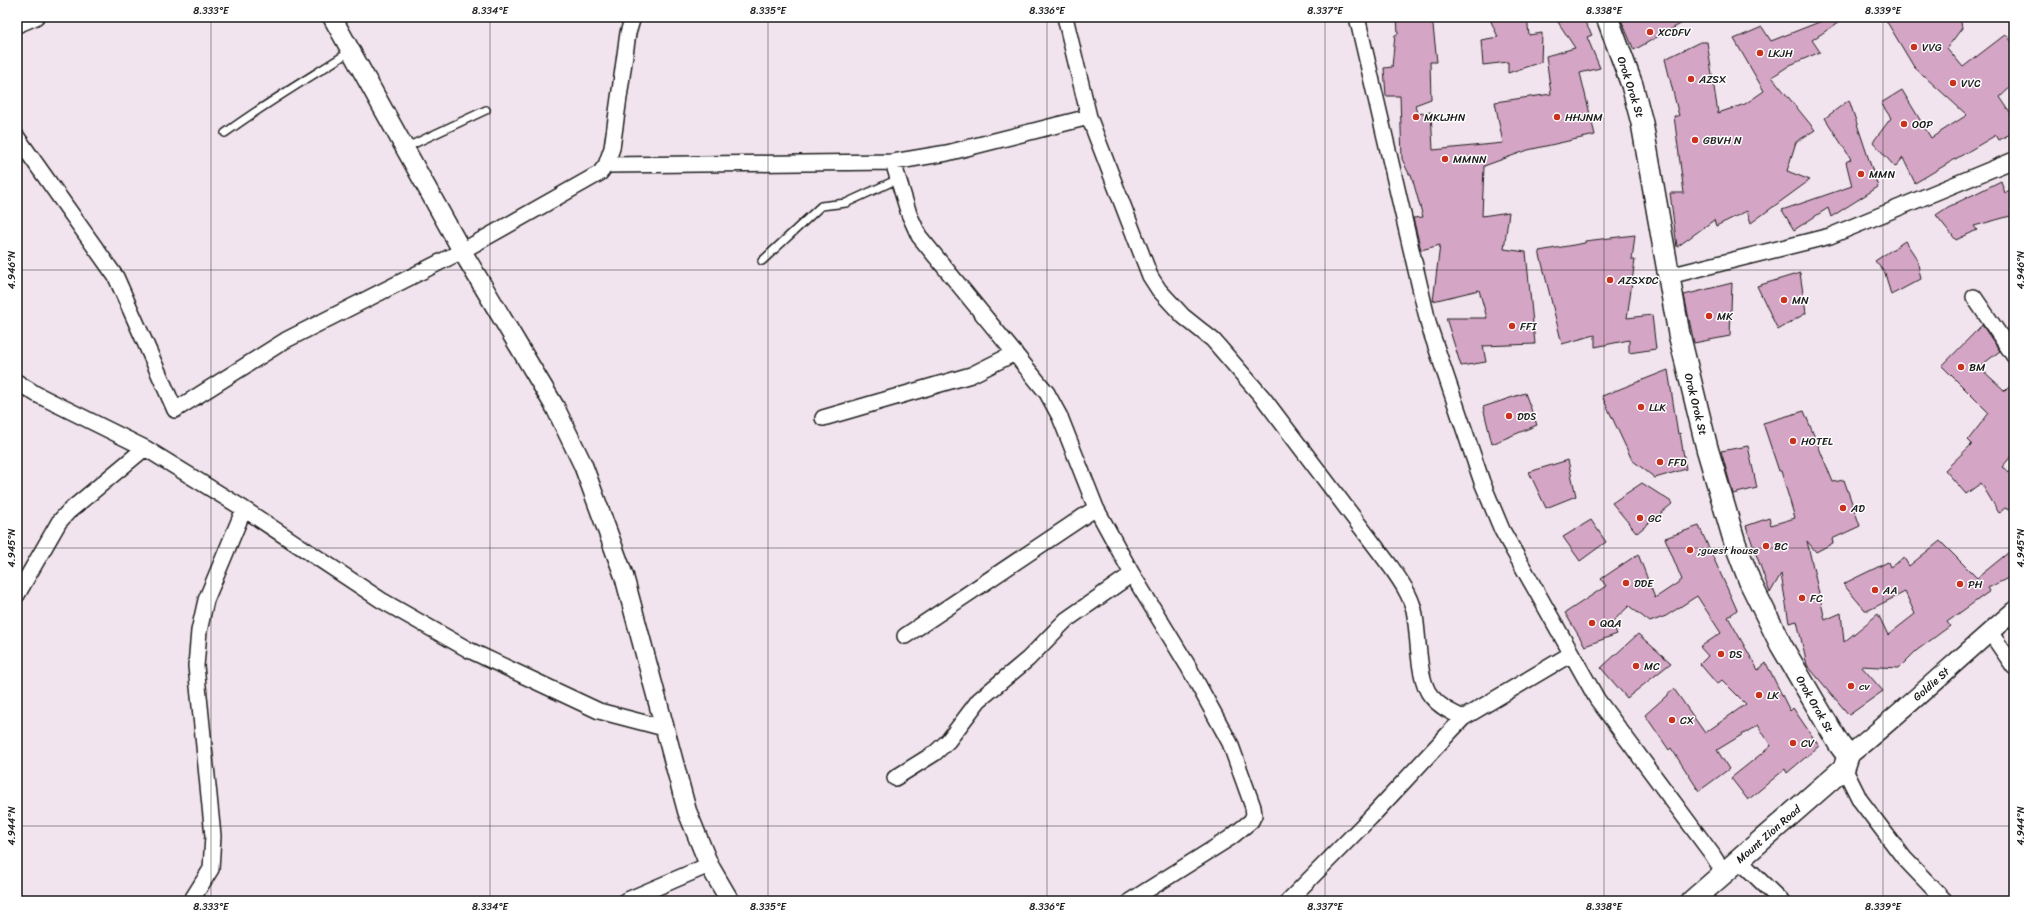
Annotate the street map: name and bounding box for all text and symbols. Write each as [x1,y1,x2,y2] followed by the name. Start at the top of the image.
[193,2,230,20] text: 8.333°E
[472,2,509,20] text: 8.334°E
[750,2,787,20] text: 8.335°E
[1029,2,1066,20] text: 8.336°E
[1307,2,1344,20] text: 8.337°E
[1586,2,1623,20] text: 8.338°E
[1865,2,1902,20] text: 8.339°E
[1657,23,1691,42] place label: XCDFV
[1645,27,1655,37] marker: XCDFV
[1922,38,1942,57] place label: VVG
[1909,42,1919,52] marker: VVG
[1768,44,1793,63] place label: LKJH
[1755,48,1765,58] marker: LKJH
[1612,54,1649,120] street label: Orok Orok St
[1698,70,1726,89] place label: AZSX
[1686,74,1696,84] marker: AZSX
[1961,74,1981,93] place label: VVC
[1948,78,1958,88] marker: VVC
[1424,108,1466,127] place label: MKLJHN
[1565,108,1603,127] place label: HHJNM
[1411,112,1421,122] marker: MKLJHN
[1552,112,1562,122] marker: HHJNM
[1912,115,1933,134] place label: OOP
[1899,119,1909,129] marker: OOP
[1703,131,1742,150] place label: GBVH N
[1690,135,1700,145] marker: GBVH N
[1453,150,1487,169] place label: MMNN
[1440,154,1450,164] marker: MMNN
[1869,165,1895,184] place label: MMN
[1856,169,1866,179] marker: MMN
[3,251,21,289] text: 4.946°N
[2012,251,2030,289] text: 4.946°N
[1617,271,1659,290] place label: AZSXDC
[1605,275,1615,285] marker: AZSXDC
[1792,291,1809,310] place label: MN
[1779,295,1789,305] marker: MN
[1717,307,1733,326] place label: MK
[1704,311,1714,321] marker: MK
[1520,317,1537,336] place label: FFI
[1507,321,1517,331] marker: FFI
[1969,358,1986,377] place label: BM
[1956,362,1966,372] marker: BM
[1679,371,1712,437] street label: Orok Orok St
[1649,398,1666,417] place label: LLK
[1636,402,1646,412] marker: LLK
[1517,407,1536,426] place label: DDS
[1504,411,1514,421] marker: DDS
[1801,432,1834,451] place label: HOTEL
[1788,436,1798,446] marker: HOTEL
[1668,453,1687,472] place label: FFD
[1655,457,1665,467] marker: FFD
[1850,499,1865,518] place label: AD
[1838,503,1848,513] marker: AD
[1648,509,1662,528] place label: GC
[1635,513,1645,523] marker: GC
[3,528,21,567] text: 4.945°N
[2012,528,2030,567] text: 4.945°N
[1774,537,1788,556] place label: BC
[1697,541,1759,560] place label: ;guest house
[1761,541,1771,551] marker: BC
[1685,545,1695,555] marker: ;guest house
[1634,574,1654,593] place label: DDE
[1968,575,1983,594] place label: PH
[1621,578,1631,588] marker: DDE
[1955,579,1965,589] marker: PH
[1882,581,1897,600] place label: AA
[1870,585,1880,595] marker: AA
[1810,589,1823,608] place label: FC
[1797,593,1807,603] marker: FC
[1600,614,1621,633] place label: QQA
[1587,618,1597,628] marker: QQA
[1729,645,1743,664] place label: DS
[1716,649,1726,659] marker: DS
[1644,657,1660,676] place label: MC
[1631,661,1641,671] marker: MC
[1909,662,1955,706] street label: Goldie St
[1790,672,1839,737] street label: Orok Orok St
[1859,677,1870,696] place label: cv
[1846,681,1856,691] marker: cv
[1767,686,1779,705] place label: LK
[1754,690,1764,700] marker: LK
[1680,711,1694,730] place label: CX
[1667,715,1677,725] marker: CX
[1801,734,1815,753] place label: CV
[1788,738,1798,748] marker: CV
[1731,800,1806,868] street label: Mount Zion Road
[3,806,21,846] text: 4.944°N
[2012,806,2030,846] text: 4.944°N
[193,898,230,916] text: 8.333°E
[472,898,509,916] text: 8.334°E
[750,898,787,916] text: 8.335°E
[1029,898,1066,916] text: 8.336°E
[1307,898,1344,916] text: 8.337°E
[1586,898,1623,916] text: 8.338°E
[1865,898,1902,916] text: 8.339°E

